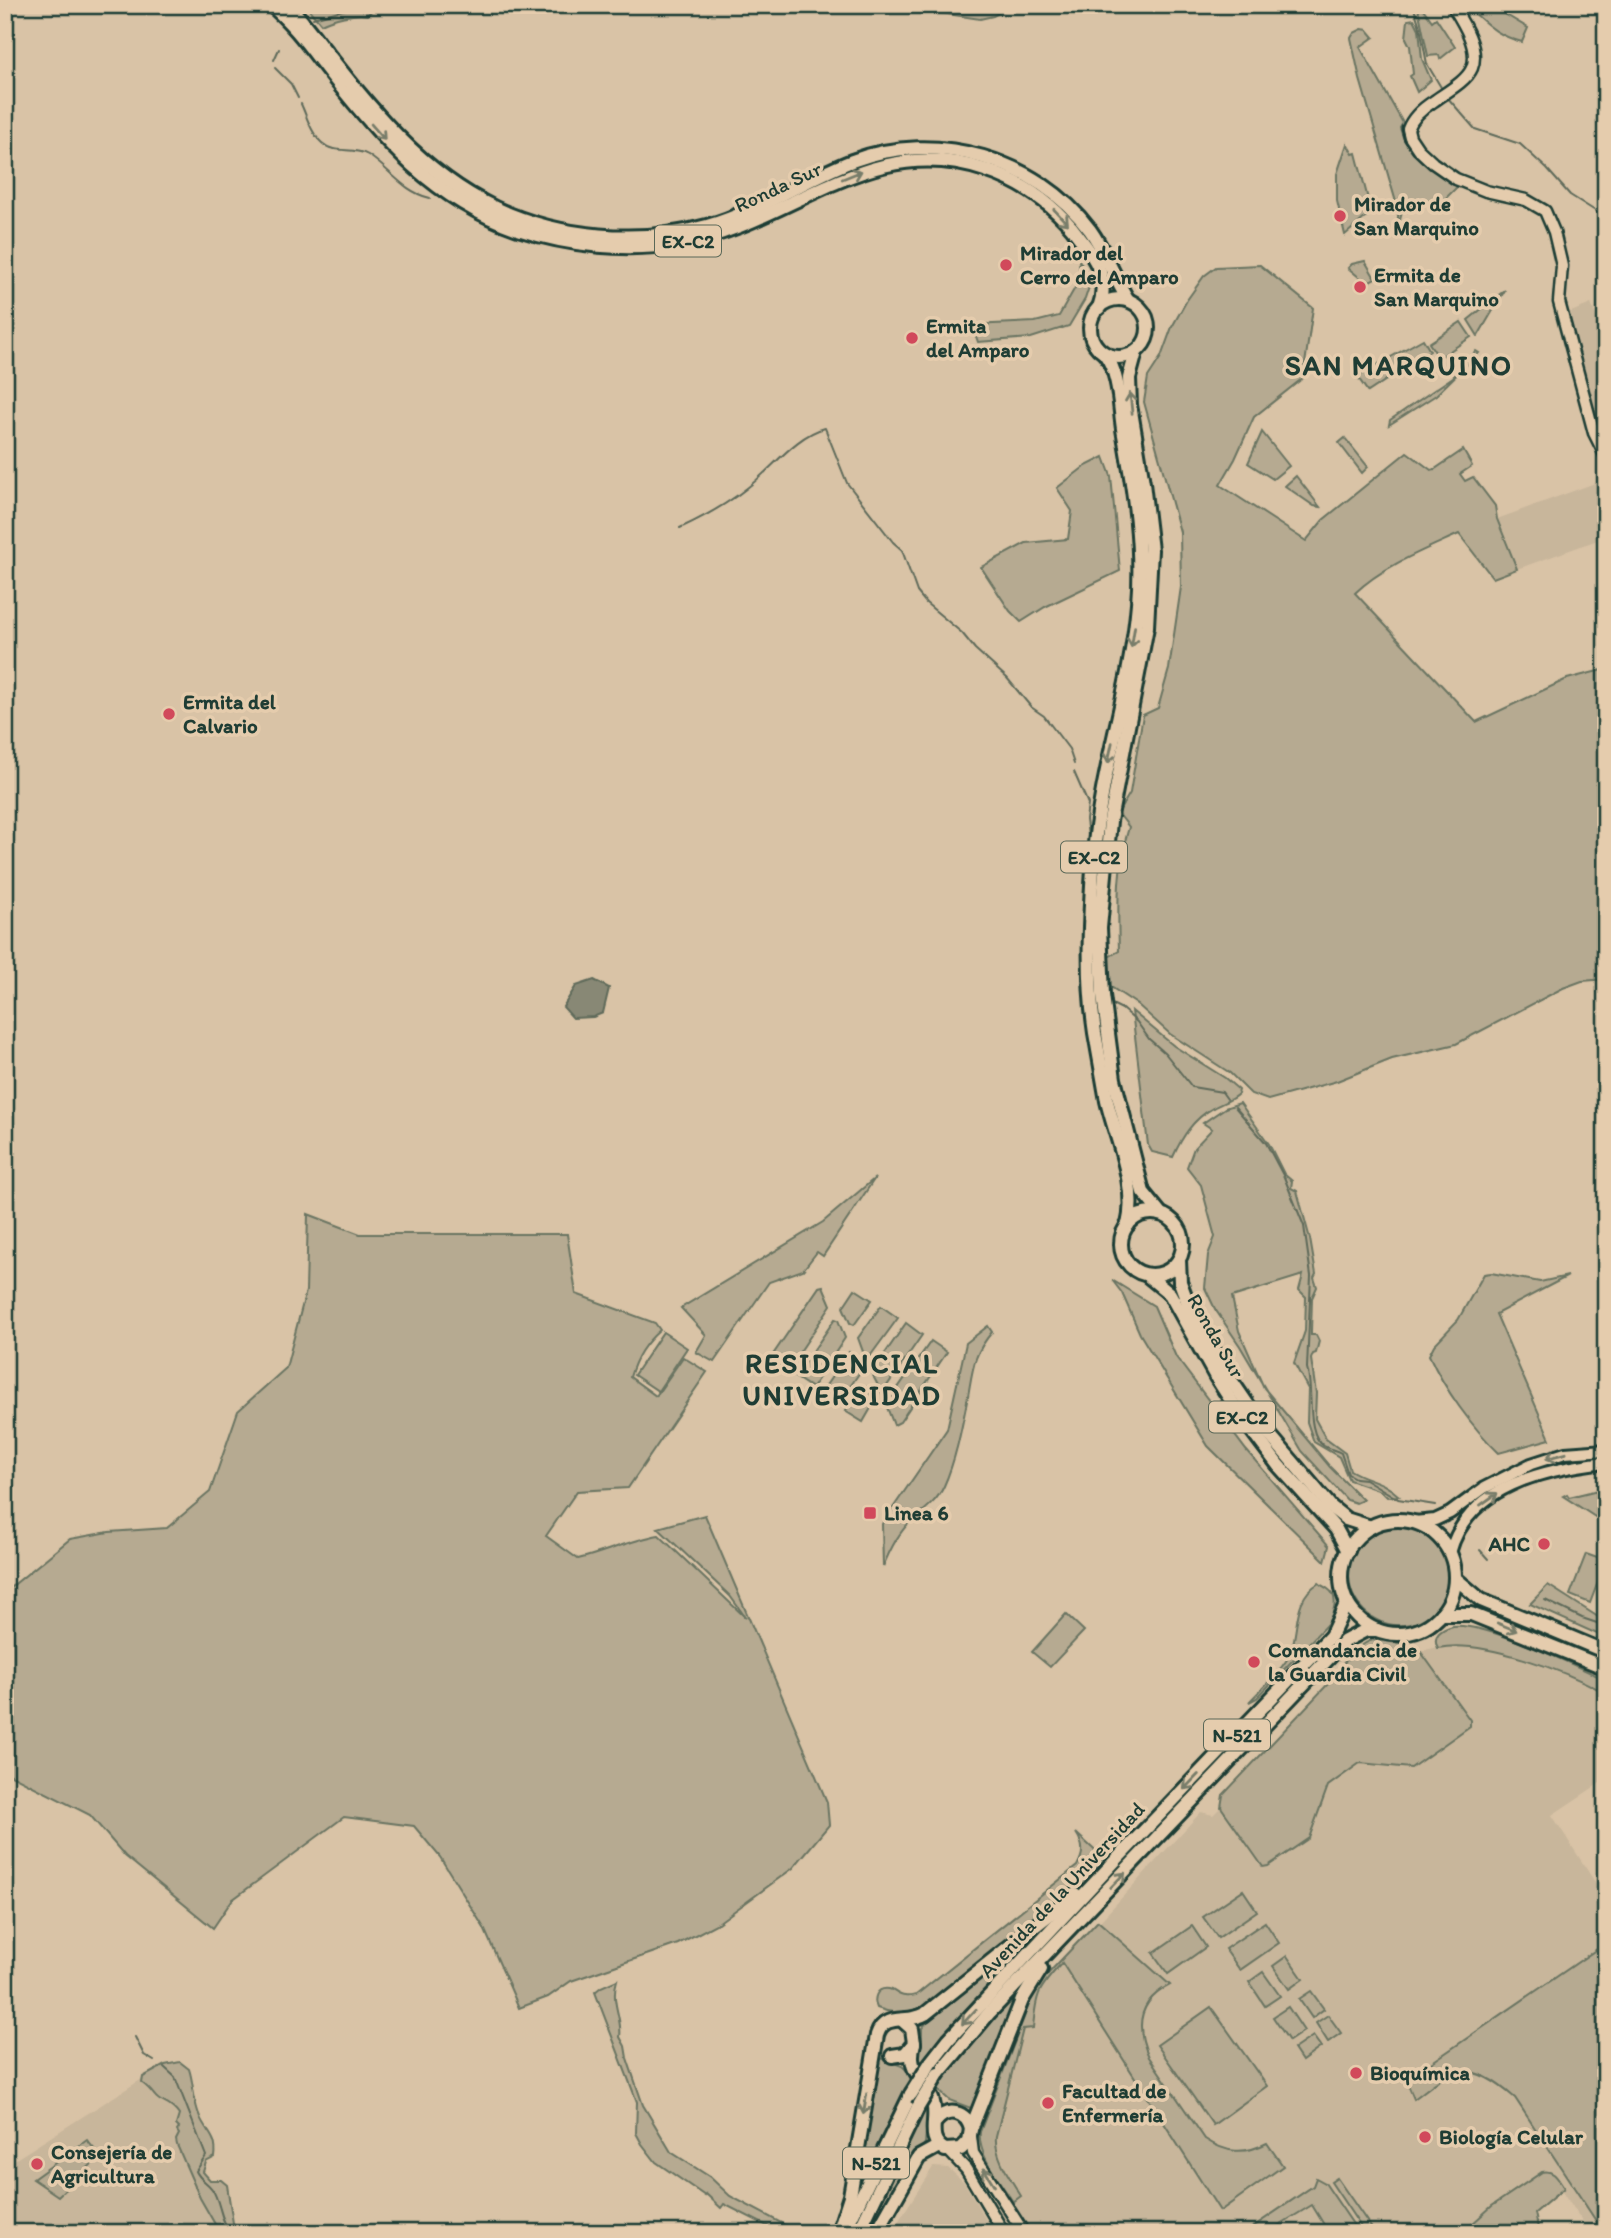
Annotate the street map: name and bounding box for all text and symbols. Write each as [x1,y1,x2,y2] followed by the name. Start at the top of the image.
[370,123,386,141] one-way arrow
[730,155,826,218] street label: Ronda Sur
[840,167,862,180] one-way arrow
[1354,191,1479,241] place label: Mirador de San Marquino
[1053,208,1070,225] one-way arrow
[1332,208,1348,224] marker: Mirador de San Marquino
[655,226,721,256] road number: EX-C2
[1020,240,1179,290] place label: Mirador del Cerro del Amparo
[998,257,1014,273] marker: Mirador del Cerro del Amparo
[1374,262,1499,312] place label: Ermita de San Marquino
[1352,279,1368,295] marker: Ermita de San Marquino
[926,313,1030,363] place label: Ermita del Amparo
[904,330,920,346] marker: Ermita del Amparo
[1285,348,1513,382] district label: SAN MARQUINO
[1124,392,1137,415] one-way arrow
[1126,626,1139,648] one-way arrow
[183,689,277,738] place label: Ermita del Calvario
[161,706,177,722] marker: Ermita del Calvario
[1103,741,1117,764] one-way arrow
[1061,842,1127,872] road number: EX-C2
[1182,1289,1251,1383] street label: Ronda Sur
[742,1346,942,1412] district label: RESIDENCIAL UNIVERSIDAD
[1209,1401,1275,1432] road number: EX-C2
[1546,1450,1568,1463] one-way arrow
[1479,1492,1498,1506] one-way arrow
[884,1500,949,1525] place label: Linea 6
[862,1505,878,1521] marker: Linea 6
[1488,1531,1530,1556] place label: AHC
[1536,1536,1552,1552] marker: AHC
[1496,1622,1517,1635] one-way arrow
[1268,1637,1417,1686] place label: Comandancia de la Guardia Civil
[1246,1654,1262,1670] marker: Comandancia de la Guardia Civil
[1204,1720,1270,1750] road number: N-521
[1183,1773,1200,1790] one-way arrow
[974,1797,1150,1983] street label: Avenida de la Universidad
[1109,1872,1126,1889] one-way arrow
[961,2008,977,2026] one-way arrow
[1370,2060,1471,2086] place label: Bioquímica
[1348,2065,1364,2081] marker: Bioquímica
[1062,2078,1167,2127] place label: Facultad de Enfermería
[858,2092,871,2115] one-way arrow
[1040,2095,1056,2111] marker: Facultad de Enfermería
[1439,2124,1584,2150] place label: Biología Celular
[1417,2129,1433,2145] marker: Biología Celular
[50,2139,172,2189] place label: Consejería de Agricultura
[843,2148,909,2178] road number: N-521
[29,2156,45,2172] marker: Consejería de Agricultura
[981,2168,995,2188] one-way arrow

